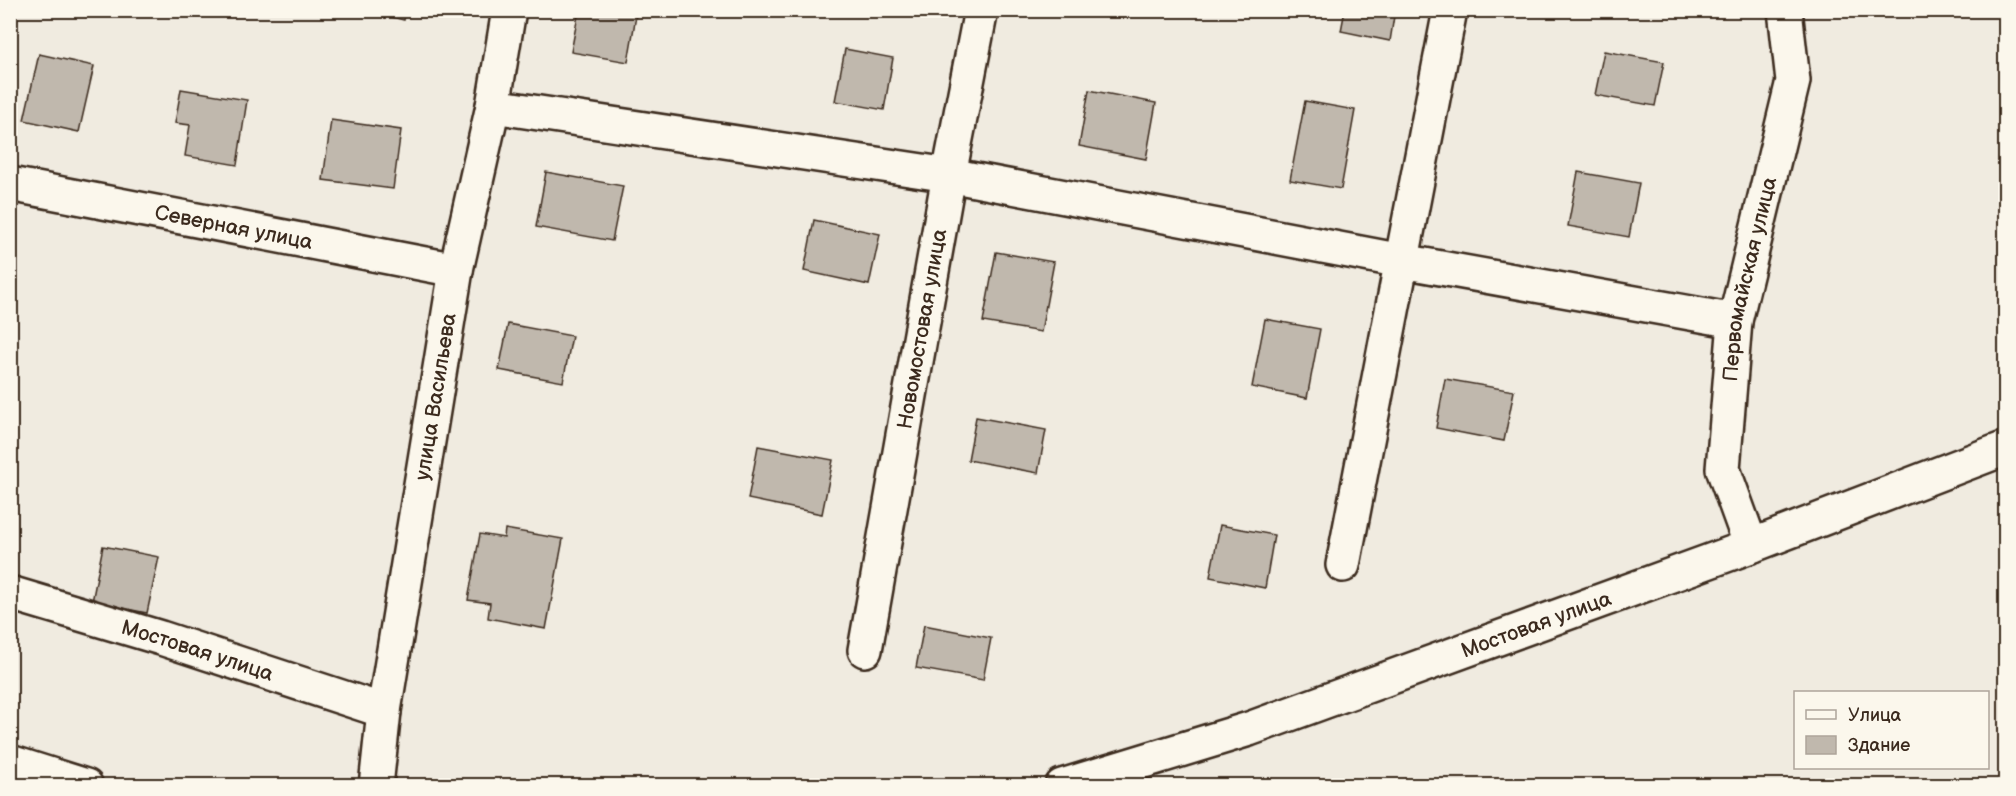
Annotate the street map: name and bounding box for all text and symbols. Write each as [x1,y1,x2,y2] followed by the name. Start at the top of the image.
[1718,174,1783,383] street label: Первомайская улица
[153,200,315,255] street label: Северная улица
[892,226,952,431] street label: Новомостовая улица
[410,311,462,482] street label: улица Васильева
[1458,586,1615,664] street label: Мостовая улица
[118,615,277,687] street label: Мостовая улица
[1794,691,1989,769] legend
[1848,705,1902,726] text: Улица
[1848,735,1910,756] text: Здание

